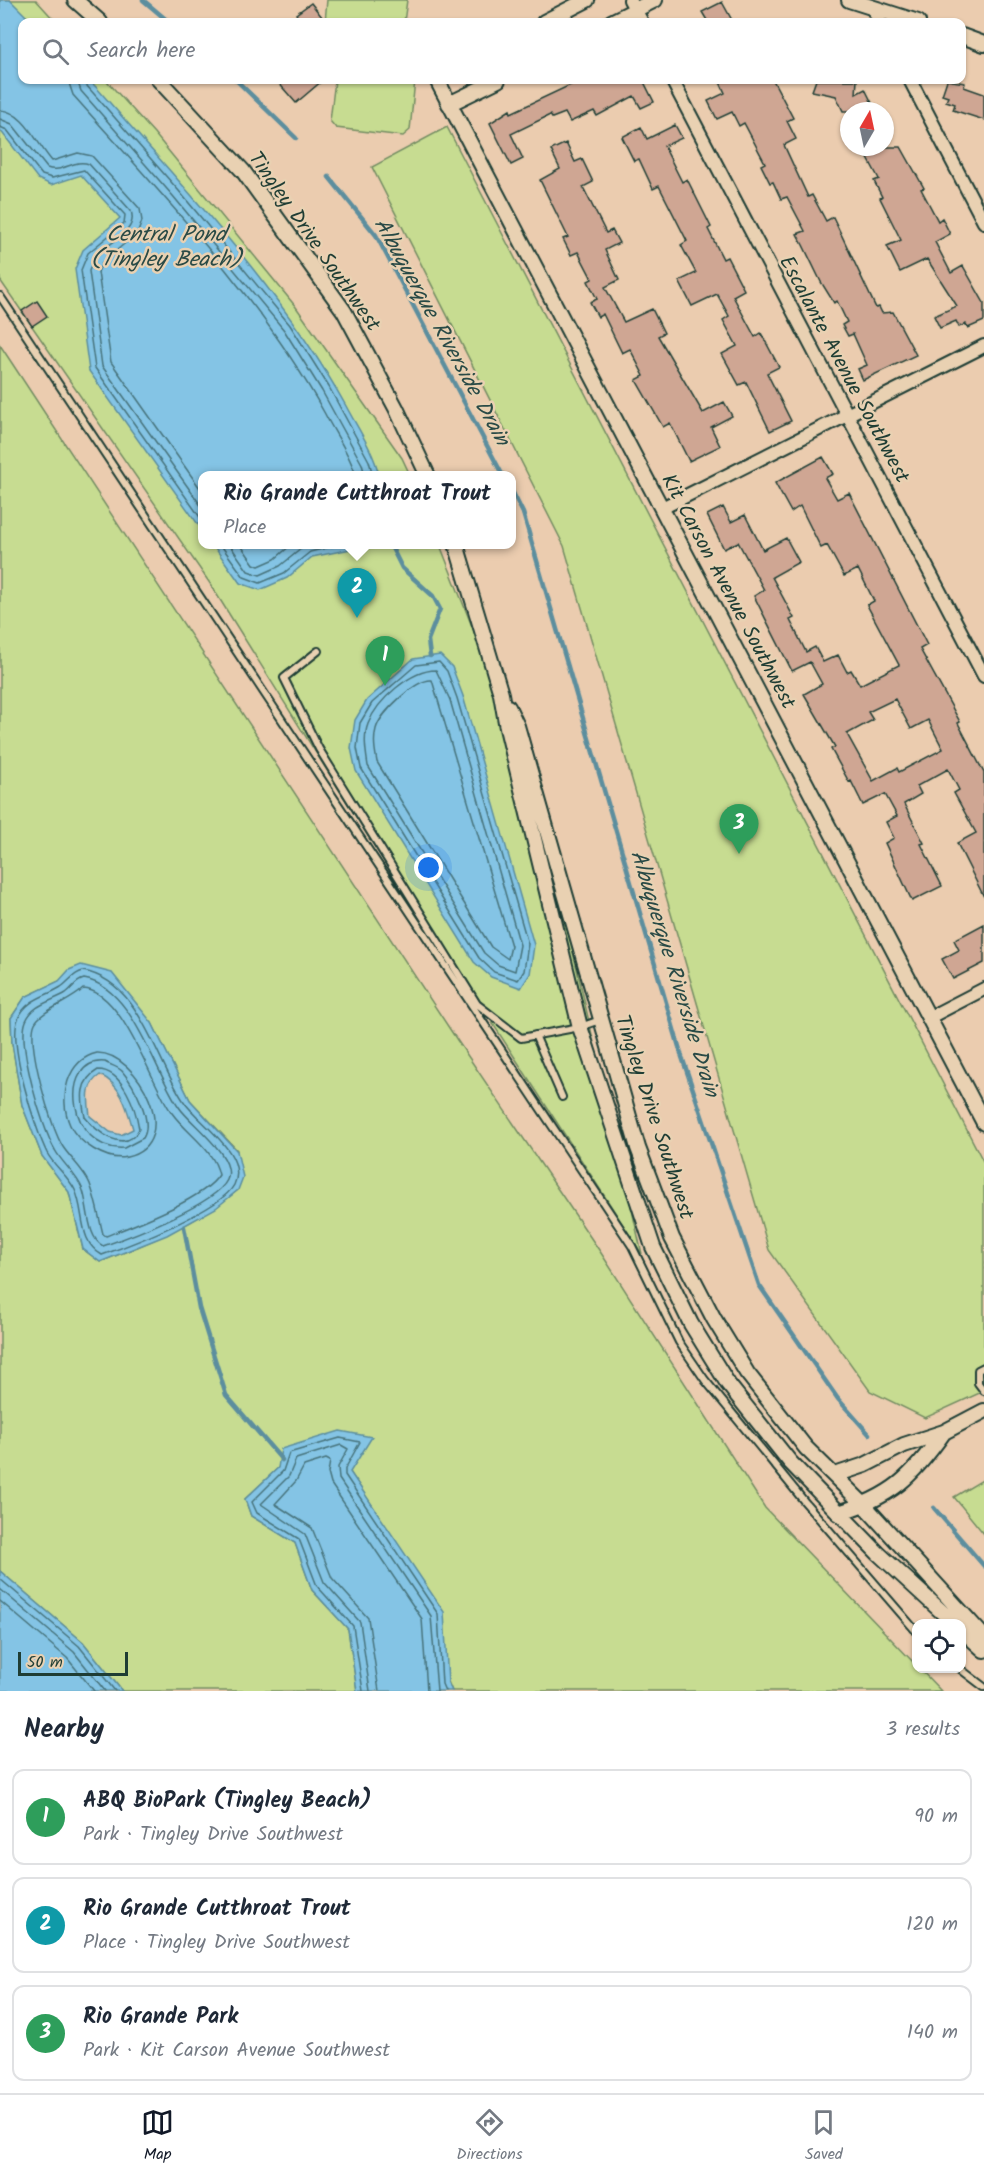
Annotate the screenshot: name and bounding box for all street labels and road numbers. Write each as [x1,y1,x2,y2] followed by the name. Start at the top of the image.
[239,145,389,339] street label: Tingley Drive Southwest
[770,250,918,490] street label: Escalante Avenue Southwest
[651,468,804,716] street label: Kit Carson Avenue Southwest
[605,1011,702,1225] street label: Tingley Drive Southwest

